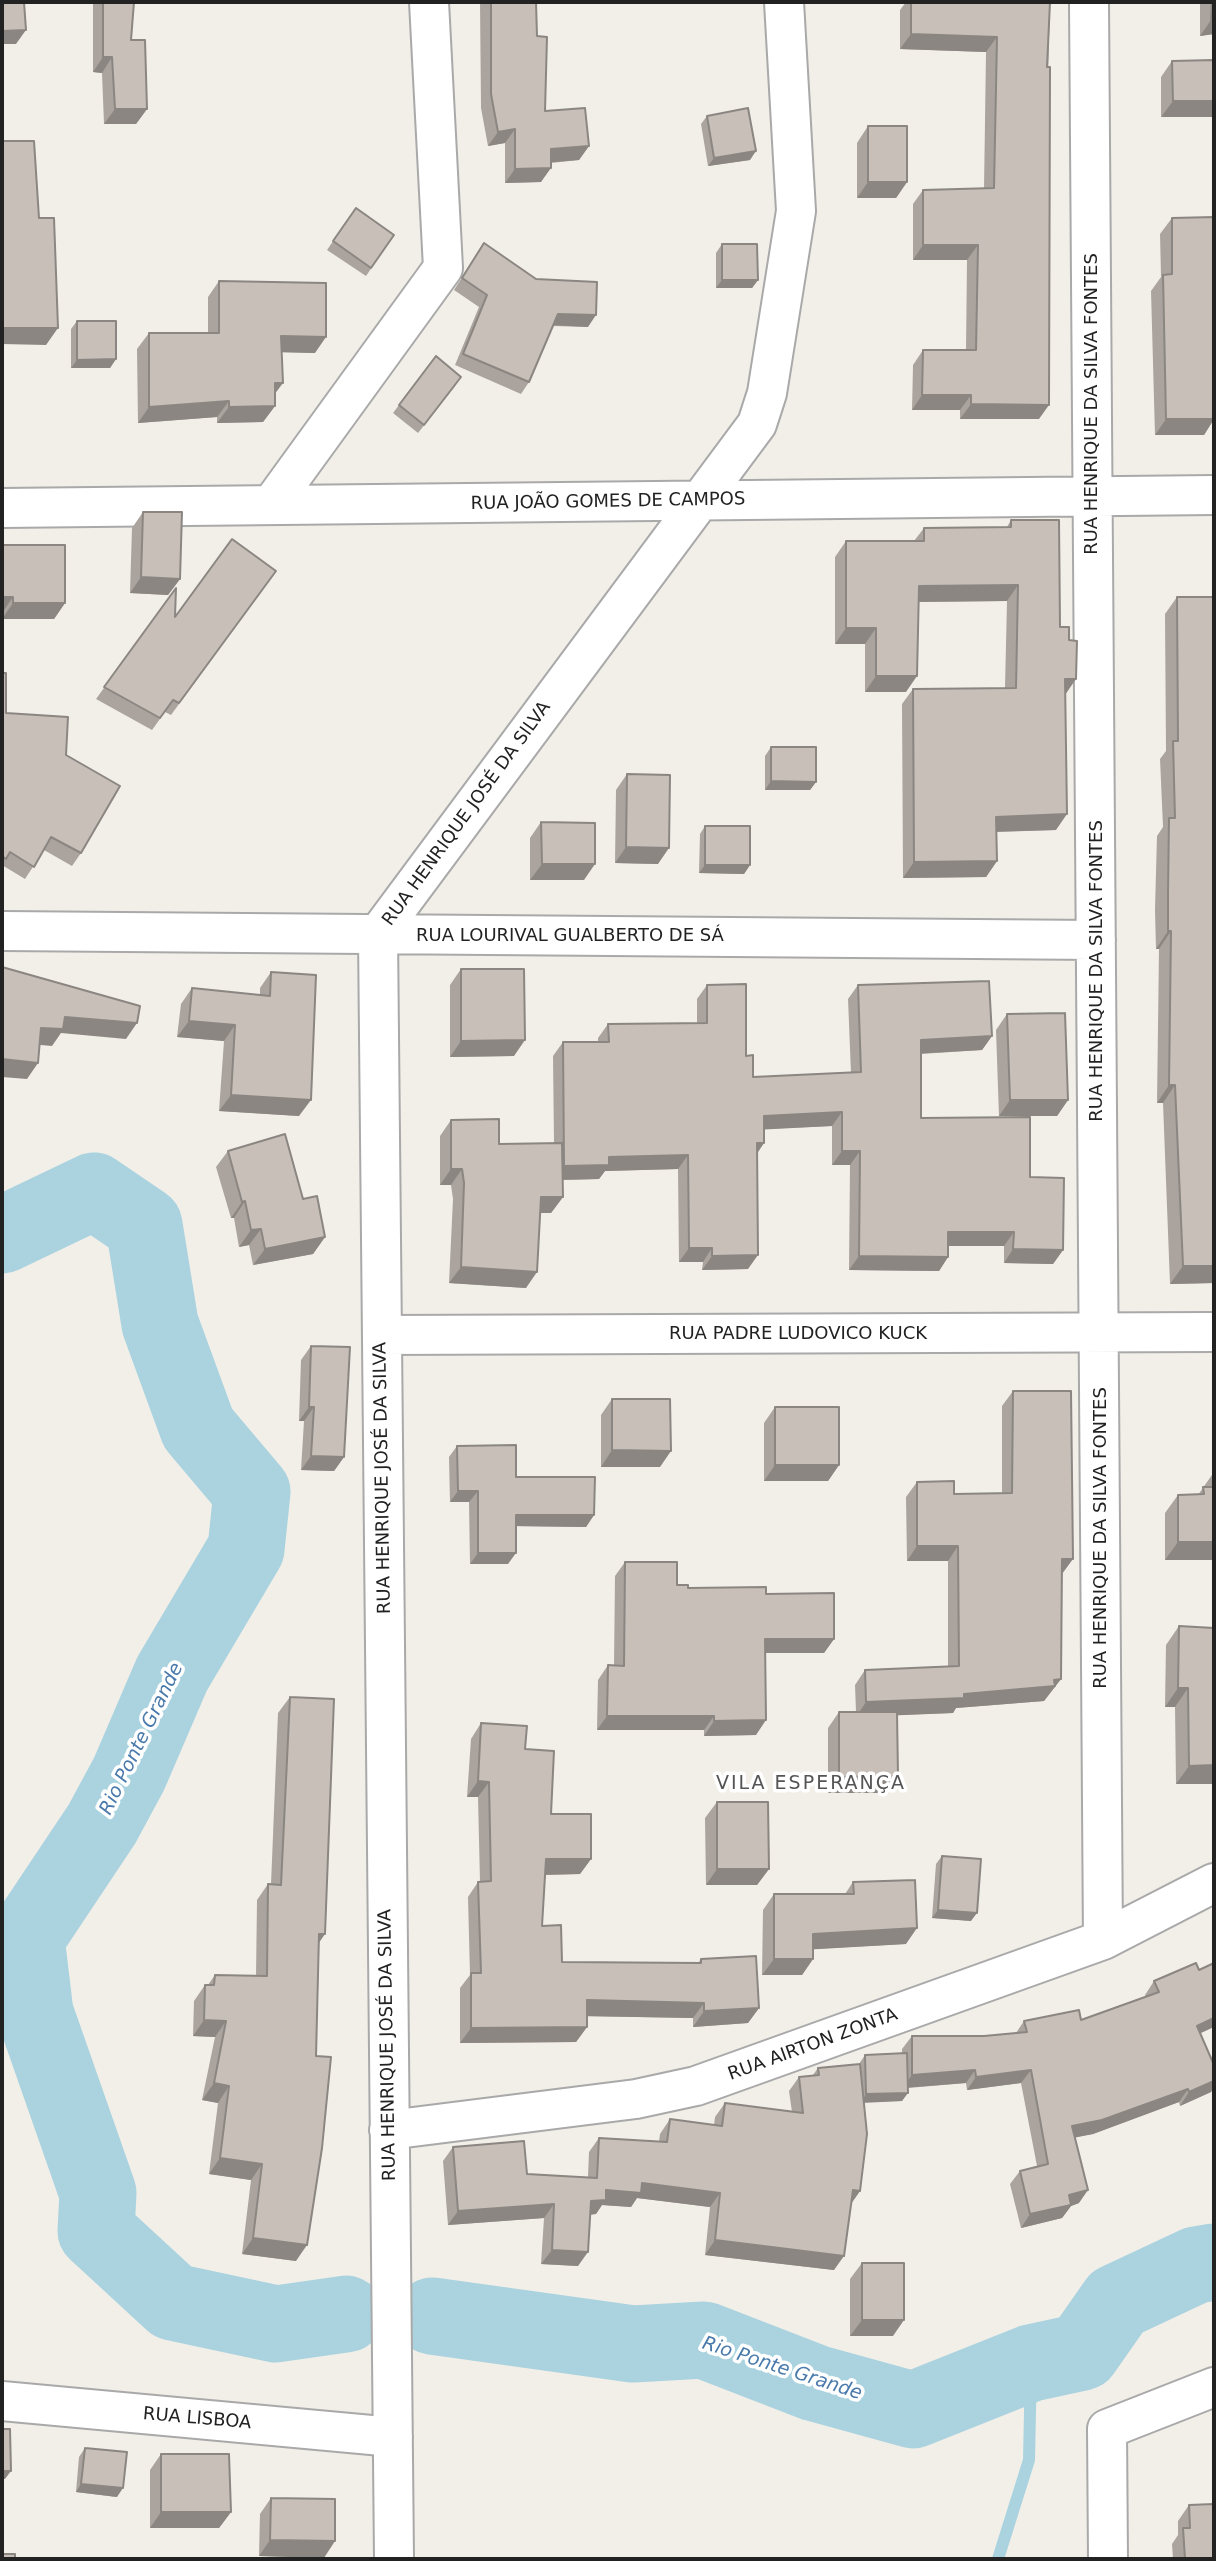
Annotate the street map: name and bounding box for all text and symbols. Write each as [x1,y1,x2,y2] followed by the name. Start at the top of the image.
[1081,253,1103,555] street label: RUA HENRIQUE DA SILVA FONTES
[470,489,746,515] street label: RUA JOÃO GOMES DE CAMPOS
[378,698,556,930] street label: RUA HENRIQUE JOSÉ DA SILVA
[1086,820,1108,1122] street label: RUA HENRIQUE DA SILVA FONTES
[416,925,724,947] street label: RUA LOURIVAL GUALBERTO DE SÁ
[669,1323,927,1345] street label: RUA PADRE LUDOVICO KUCK
[370,1342,396,1614] street label: RUA HENRIQUE JOSÉ DA SILVA
[1090,1387,1112,1689] street label: RUA HENRIQUE DA SILVA FONTES
[95,1659,189,1819] water label: Rio Ponte Grande
[718,1773,904,1795] district label: VILA ESPERANÇA
[375,1909,401,2181] street label: RUA HENRIQUE JOSÉ DA SILVA
[725,2004,901,2086] street label: RUA AIRTON ZONTA
[699,2332,865,2406] water label: Rio Ponte Grande
[142,2404,252,2434] street label: RUA LISBOA

